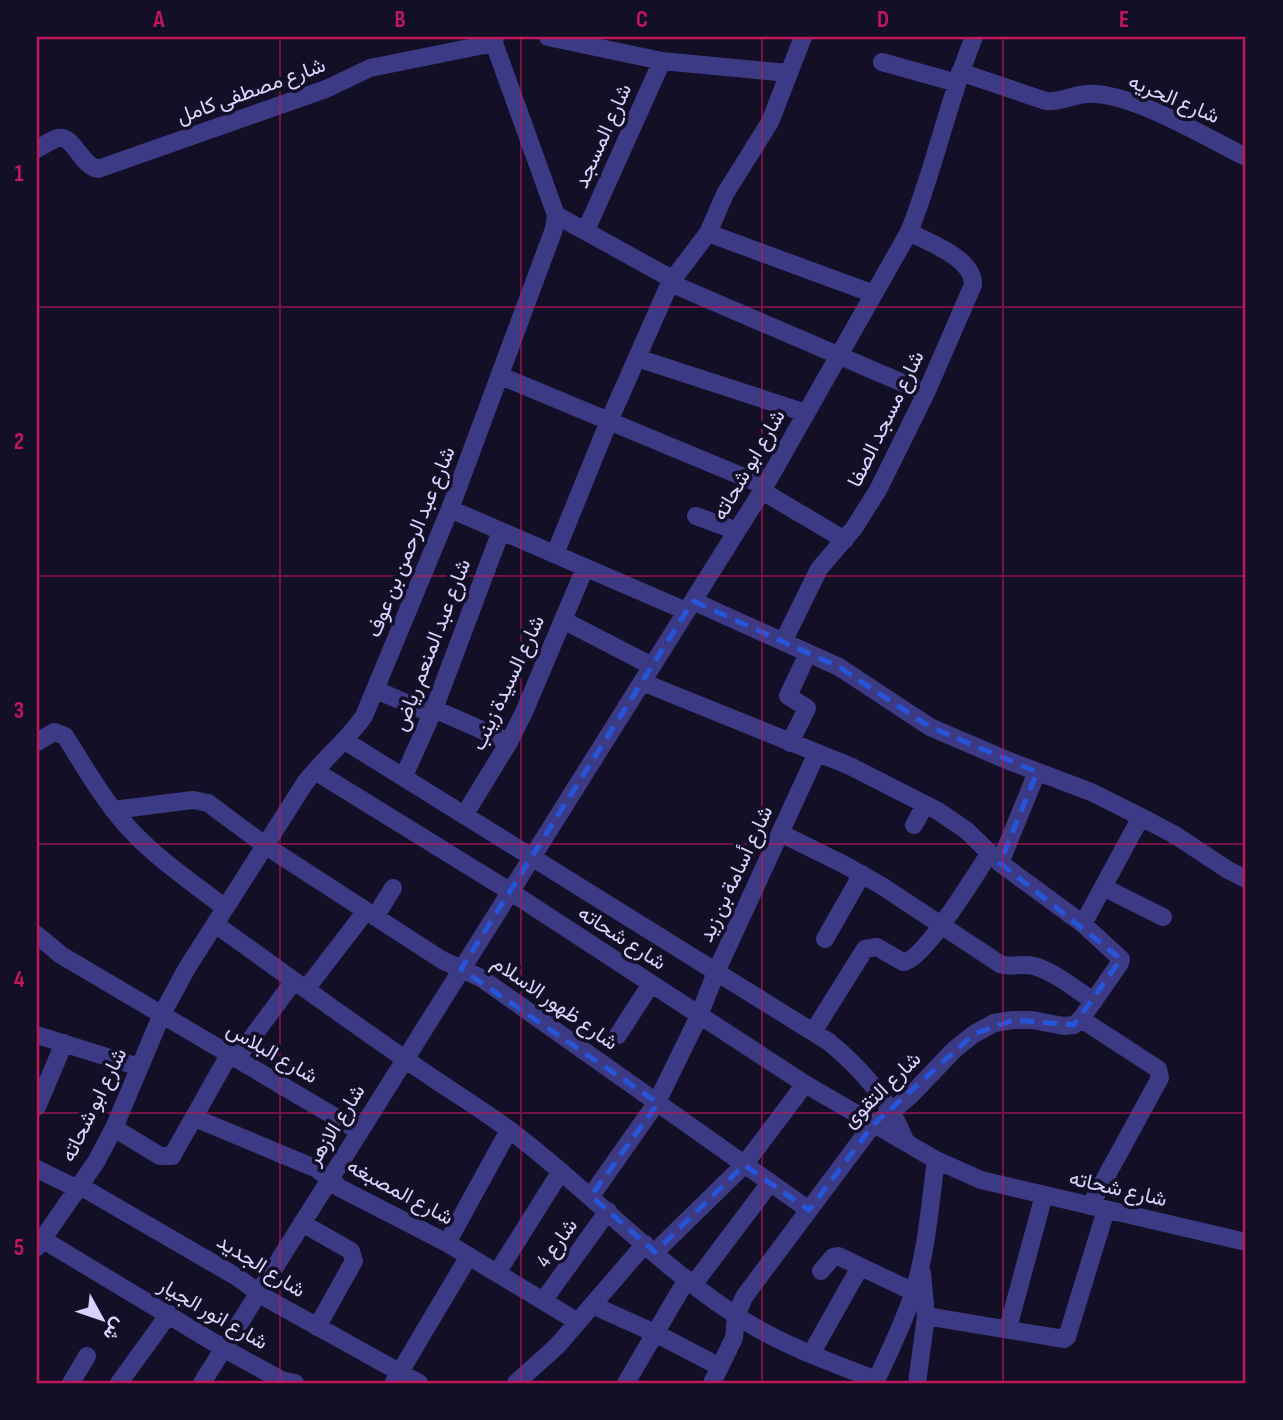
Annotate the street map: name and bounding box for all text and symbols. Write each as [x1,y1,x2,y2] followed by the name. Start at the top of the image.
[153,6,166,34] text: A
[395,6,406,34] text: B
[636,6,648,34] text: C
[877,6,889,34] text: D
[1119,6,1129,34] text: E
[173,52,329,130] street label: شارع مصطفى كامل
[1124,69,1223,130] street label: شارع الحريه
[569,80,638,193] street label: شارع المسجد
[14,160,24,188] text: 1
[842,347,931,492] street label: شارع مسجد الصفا
[707,405,792,525] street label: شارع ابو شحاته
[14,428,24,456] text: 2
[361,443,462,641] street label: شارع عبد الرحمن بن عوف
[388,555,477,735] street label: شارع عبد المنعم رياض
[466,611,551,755] street label: شارع السيدة زينب
[14,697,24,725] text: 3
[693,802,779,947] street label: شارع أسامة بن زيد
[573,900,671,976] street label: شارع شحاته
[487,950,623,1057] street label: شارع ظهور الاسلام
[14,966,25,994] text: 4
[221,1017,322,1090] street label: شارع البلاس
[56,1044,133,1166] street label: شارع ابو شحاته
[838,1047,927,1134] street label: شارع التقوى
[301,1080,371,1171] street label: شارع الازهر
[342,1154,457,1231] street label: شارع المصبغه
[1066,1166,1169,1213] street label: شارع شحاته
[531,1214,584,1273] street label: شارع 4
[212,1229,310,1304] street label: شارع الجديد
[14,1234,24,1262] text: 5
[153,1272,272,1356] street label: شارع انور الجيار
[66,1284,136,1354] north arrow
[98,1313,130,1345] text: ش

